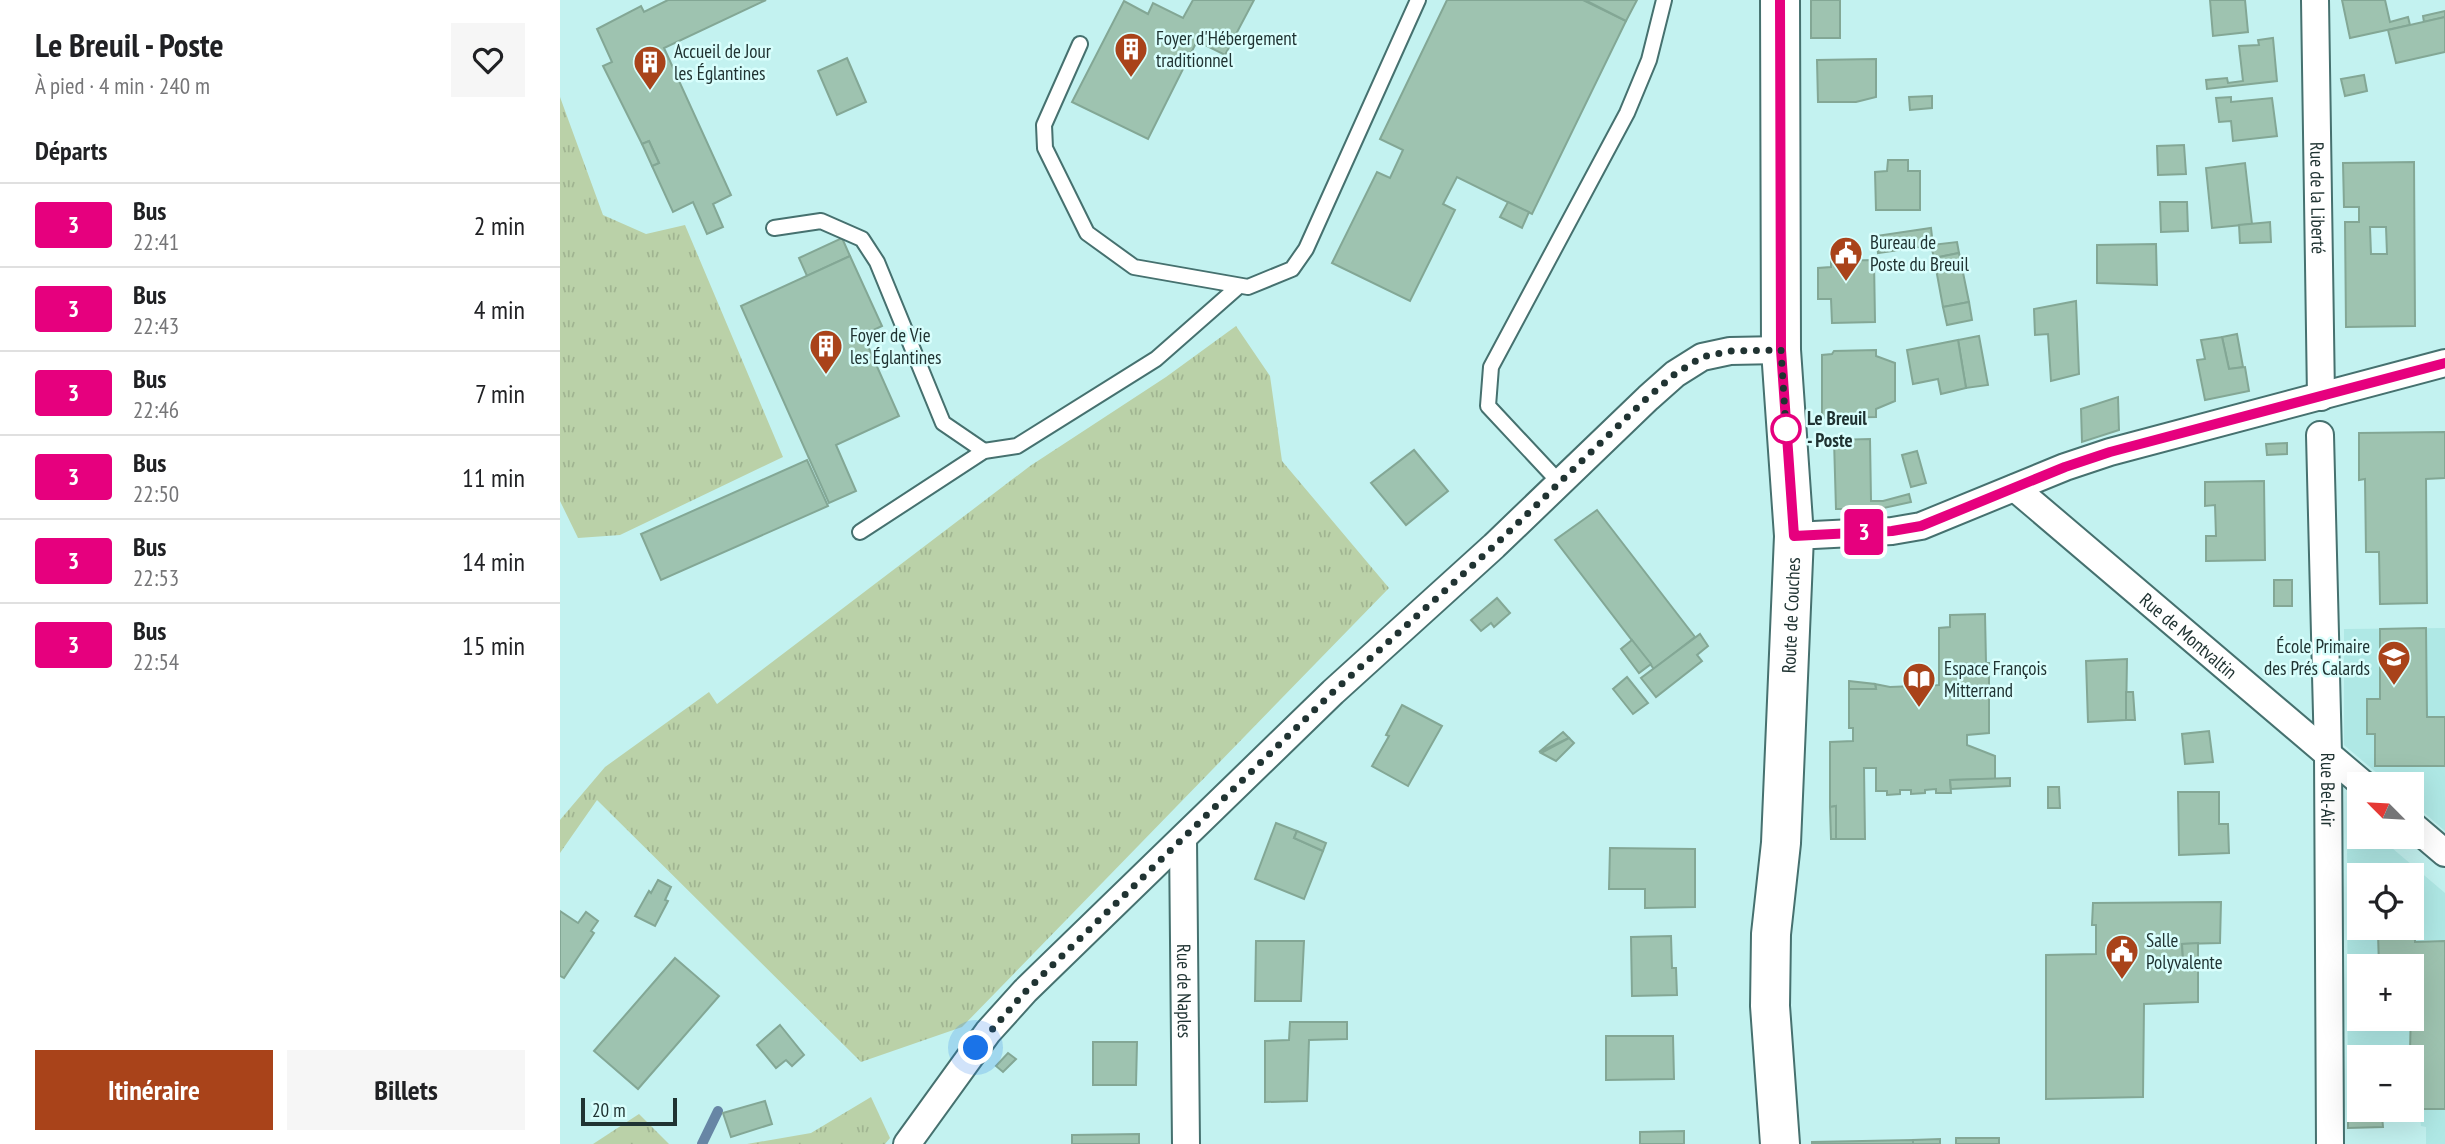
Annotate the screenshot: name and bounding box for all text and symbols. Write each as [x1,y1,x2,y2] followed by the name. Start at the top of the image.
[35,23,224,66] text: Le Breuil - Poste
[451,23,525,97] button: heart
[1156,26,1298,72] place label: Foyer d'Hébergement traditionnel
[1112,30,1150,79] building icon: Foyer d'Hébergement traditionnel
[674,39,772,85] place label: Accueil de Jour les Églantines
[631,43,669,92] building icon: Accueil de Jour les Églantines
[35,71,210,100] text: À pied · 4 min · 240 m
[35,134,107,167] text: Départs
[2305,142,2331,254] street label: Rue de la Liberté
[133,194,166,227] text: Bus
[68,209,79,240] text: 3
[474,209,525,242] text: 2 min
[133,227,179,256] text: 22:41
[1870,230,1969,276] place label: Bureau de Poste du Breuil
[1827,234,1865,283] public building icon: Bureau de Poste du Breuil
[133,278,166,311] text: Bus
[68,293,79,324] text: 3
[474,293,525,326] text: 4 min
[133,311,179,340] text: 22:43
[850,323,941,369] place label: Foyer de Vie les Églantines
[807,327,845,376] building icon: Foyer de Vie les Églantines
[133,362,166,395] text: Bus
[68,377,79,408] text: 3
[475,377,525,410] text: 7 min
[133,395,179,424] text: 22:46
[1807,406,1867,452] place label: Le Breuil - Poste
[1771,414,1801,444] marker: Le Breuil - Poste
[133,446,166,479] text: Bus
[68,461,79,492] text: 3
[462,461,525,494] text: 11 min
[133,479,179,508] text: 22:50
[1841,509,1887,555] line badge: 3
[1858,516,1870,547] text: 3
[133,530,166,563] text: Bus
[68,545,79,576] text: 3
[462,545,525,578] text: 14 min
[1776,557,1805,674] street label: Route de Couches
[133,563,179,592] text: 22:53
[2135,588,2242,684] street label: Rue de Montvaltin
[133,614,166,647] text: Bus
[68,629,79,660] text: 3
[462,629,525,662] text: 15 min
[2264,634,2370,680] place label: École Primaire des Prés Calards
[2375,638,2413,687] school or university icon: École Primaire des Prés Calards
[133,647,179,676] text: 22:54
[1944,656,2047,702] place label: Espace François Mitterrand
[1900,660,1938,709] library icon: Espace François Mitterrand
[2316,753,2340,828] street label: Rue Bel-Air
[2347,772,2424,849] north arrow
[2347,772,2424,1122] map controls
[2347,863,2424,940] button: locate
[2146,928,2223,974] place label: Salle Polyvalente
[2103,932,2141,981] public building icon: Salle Polyvalente
[1172,944,1197,1038] street label: Rue de Naples
[2347,954,2424,1031] button: +
[958,1030,993,1065] your location
[2347,1045,2424,1122] button: −
[35,1050,273,1130] button: Itinéraire
[287,1050,525,1130] button: Billets
[581,1095,677,1127] scale bar
[592,1098,626,1122] text: 20 m

